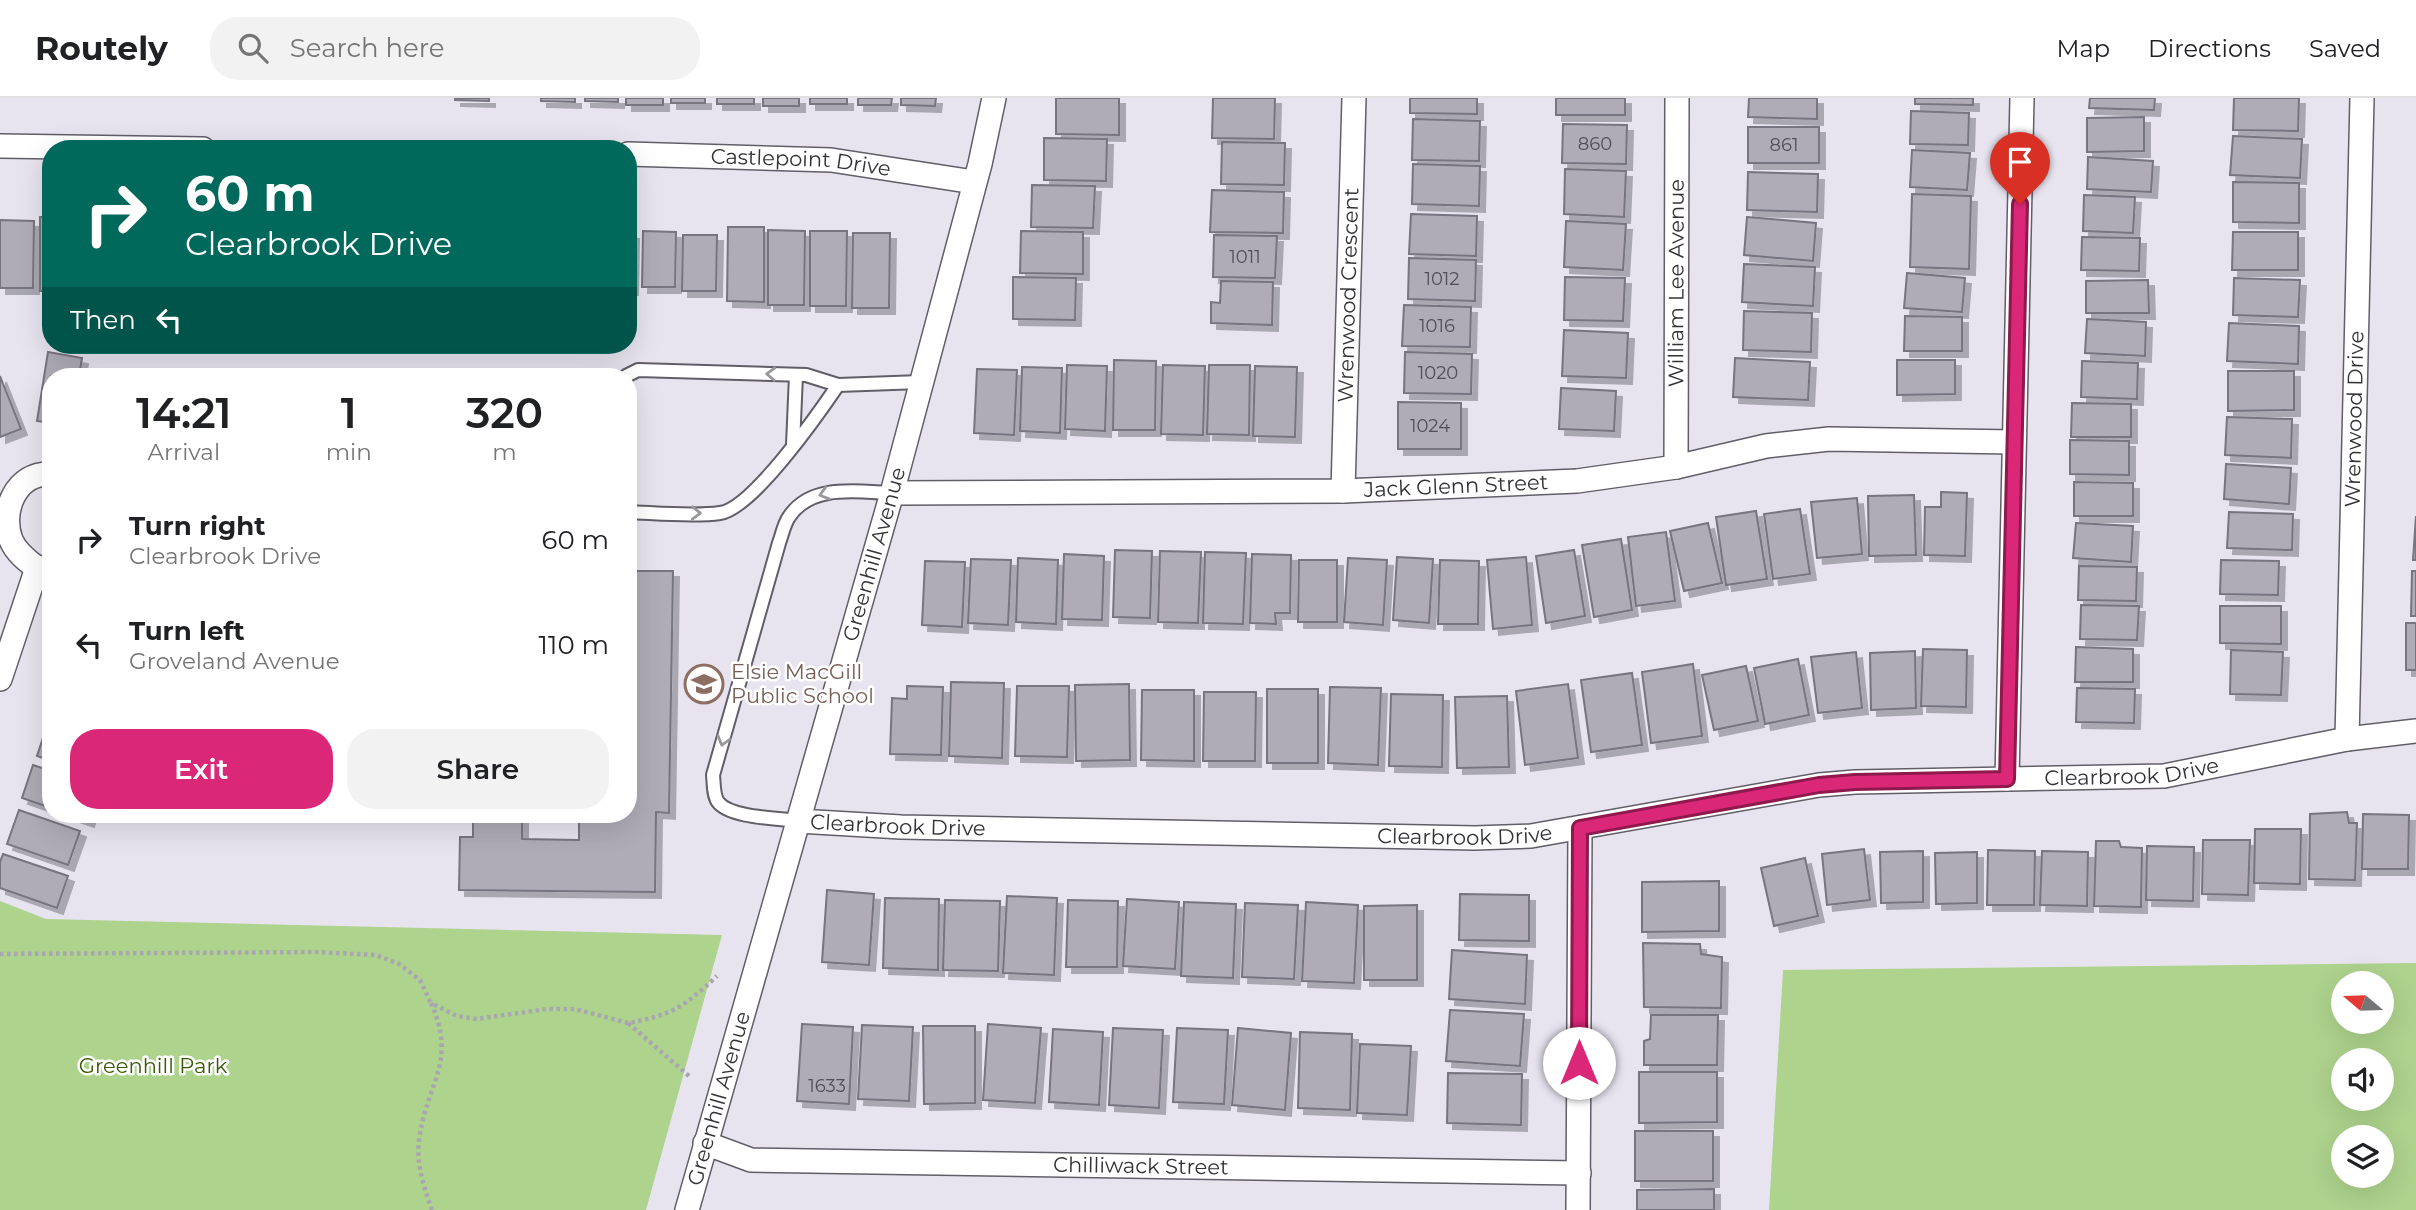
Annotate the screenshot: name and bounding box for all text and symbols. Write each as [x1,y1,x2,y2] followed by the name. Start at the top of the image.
[210,17,700,80] search box
[35,28,168,68] text: Routely
[234,29,272,67] icon: search
[290,32,445,64] text: Search here
[2057,34,2110,63] text: Map
[2148,34,2271,63] text: Directions
[2309,34,2381,63] text: Saved
[1990,132,2050,204] pin
[1578,133,1612,155] house number: 860
[1770,134,1798,156] house number: 861
[710,143,893,181] street label: Castlepoint Drive
[2001,143,2039,181] icon: arrive
[185,164,315,223] text: 60 m
[70,168,161,259] icon: right
[1663,179,1689,387] street label: William Lee Avenue
[1332,187,1363,403] street label: Wrenwood Crescent
[185,224,452,263] text: Clearbrook Drive
[1229,246,1261,268] house number: 1011
[1424,268,1460,290] house number: 1012
[150,301,188,339] icon: left
[70,304,136,336] text: Then
[1419,315,1455,337] house number: 1016
[2339,330,2369,508] street label: Wrenwood Drive
[1418,362,1458,384] house number: 1020
[766,367,777,382] one-way arrow
[136,387,232,439] text: 14:21
[341,387,357,439] text: 1
[466,387,543,439] text: 320
[1410,415,1450,437] house number: 1024
[148,438,220,466] text: Arrival
[326,438,372,466] text: min
[492,438,517,466] text: m
[837,464,910,644] street label: Greenhill Avenue
[1362,469,1549,502] street label: Jack Glenn Street
[818,486,830,501] one-way arrow
[692,505,702,521] one-way arrow
[129,510,265,542] text: Turn right
[70,521,108,559] icon: right
[542,524,609,556] text: 60 m
[129,542,321,570] text: Clearbrook Drive
[129,615,245,647] text: Turn left
[70,626,108,664] icon: left
[539,629,609,661] text: 110 m
[129,647,340,675] text: Groveland Avenue
[731,659,874,708] place label: Elsie MacGill Public School
[683,663,725,705] school or university icon: Elsie MacGill Public School
[70,729,333,809] button: Exit
[347,729,609,809] button: Share
[716,735,731,747] one-way arrow
[2044,752,2221,790] street label: Clearbrook Drive
[810,809,986,841] street label: Clearbrook Drive
[1377,819,1554,850] street label: Clearbrook Drive
[2331,971,2394,1034] north arrow
[2331,971,2394,1188] map controls
[682,1008,755,1188] street label: Greenhill Avenue
[1542,1026,1616,1100] position arrow
[2331,1048,2394,1111] button: sound
[79,1053,228,1078] park label: Greenhill Park
[808,1075,846,1097] house number: 1633
[2331,1125,2394,1188] button: layers
[1053,1152,1229,1179] street label: Chilliwack Street

